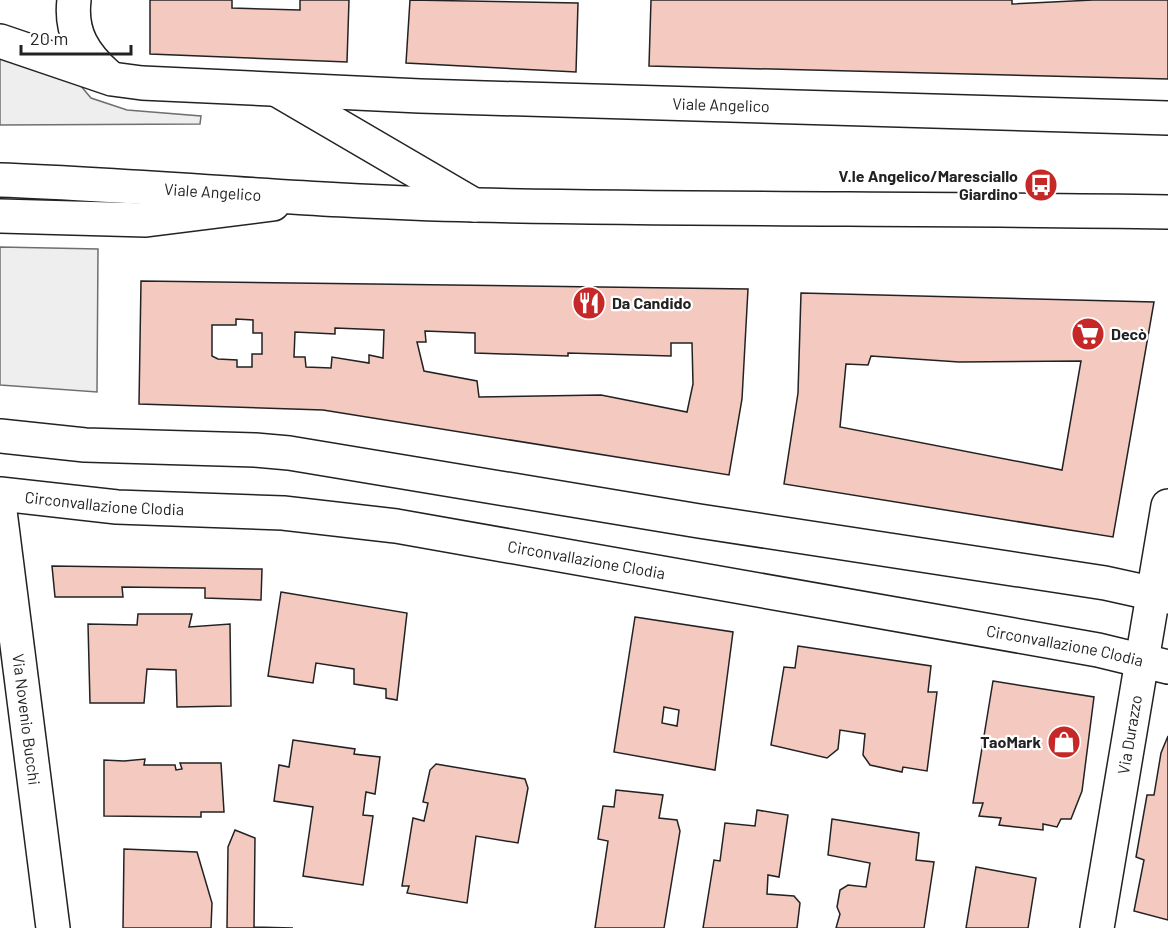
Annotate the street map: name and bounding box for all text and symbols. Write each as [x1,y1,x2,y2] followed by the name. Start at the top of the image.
[21,18,130,56] scale bar
[30,27,68,49] text: 20 m
[672,93,770,115] street label: Viale Angelico
[839,166,1018,203] place label: V.le Angelico/Maresciallo Giardino
[1023,167,1059,203] bus stop icon: V.le Angelico/Maresciallo Giardino
[164,179,262,204] street label: Viale Angelico
[571,285,607,321] restaurant icon: Da Candido
[612,293,692,312] place label: Da Candido
[1070,316,1106,352] supermarket icon: Decò
[1111,324,1147,343] place label: Decò
[24,487,184,518] street label: Circonvallazione Clodia
[506,536,667,582] street label: Circonvallazione Clodia
[985,620,1145,670] street label: Circonvallazione Clodia
[9,652,45,786] street label: Via Novenio Bucchi
[1113,694,1145,776] street label: Via Durazzo
[1046,724,1082,760] shop icon: TaoMark
[980,732,1041,751] place label: TaoMark

